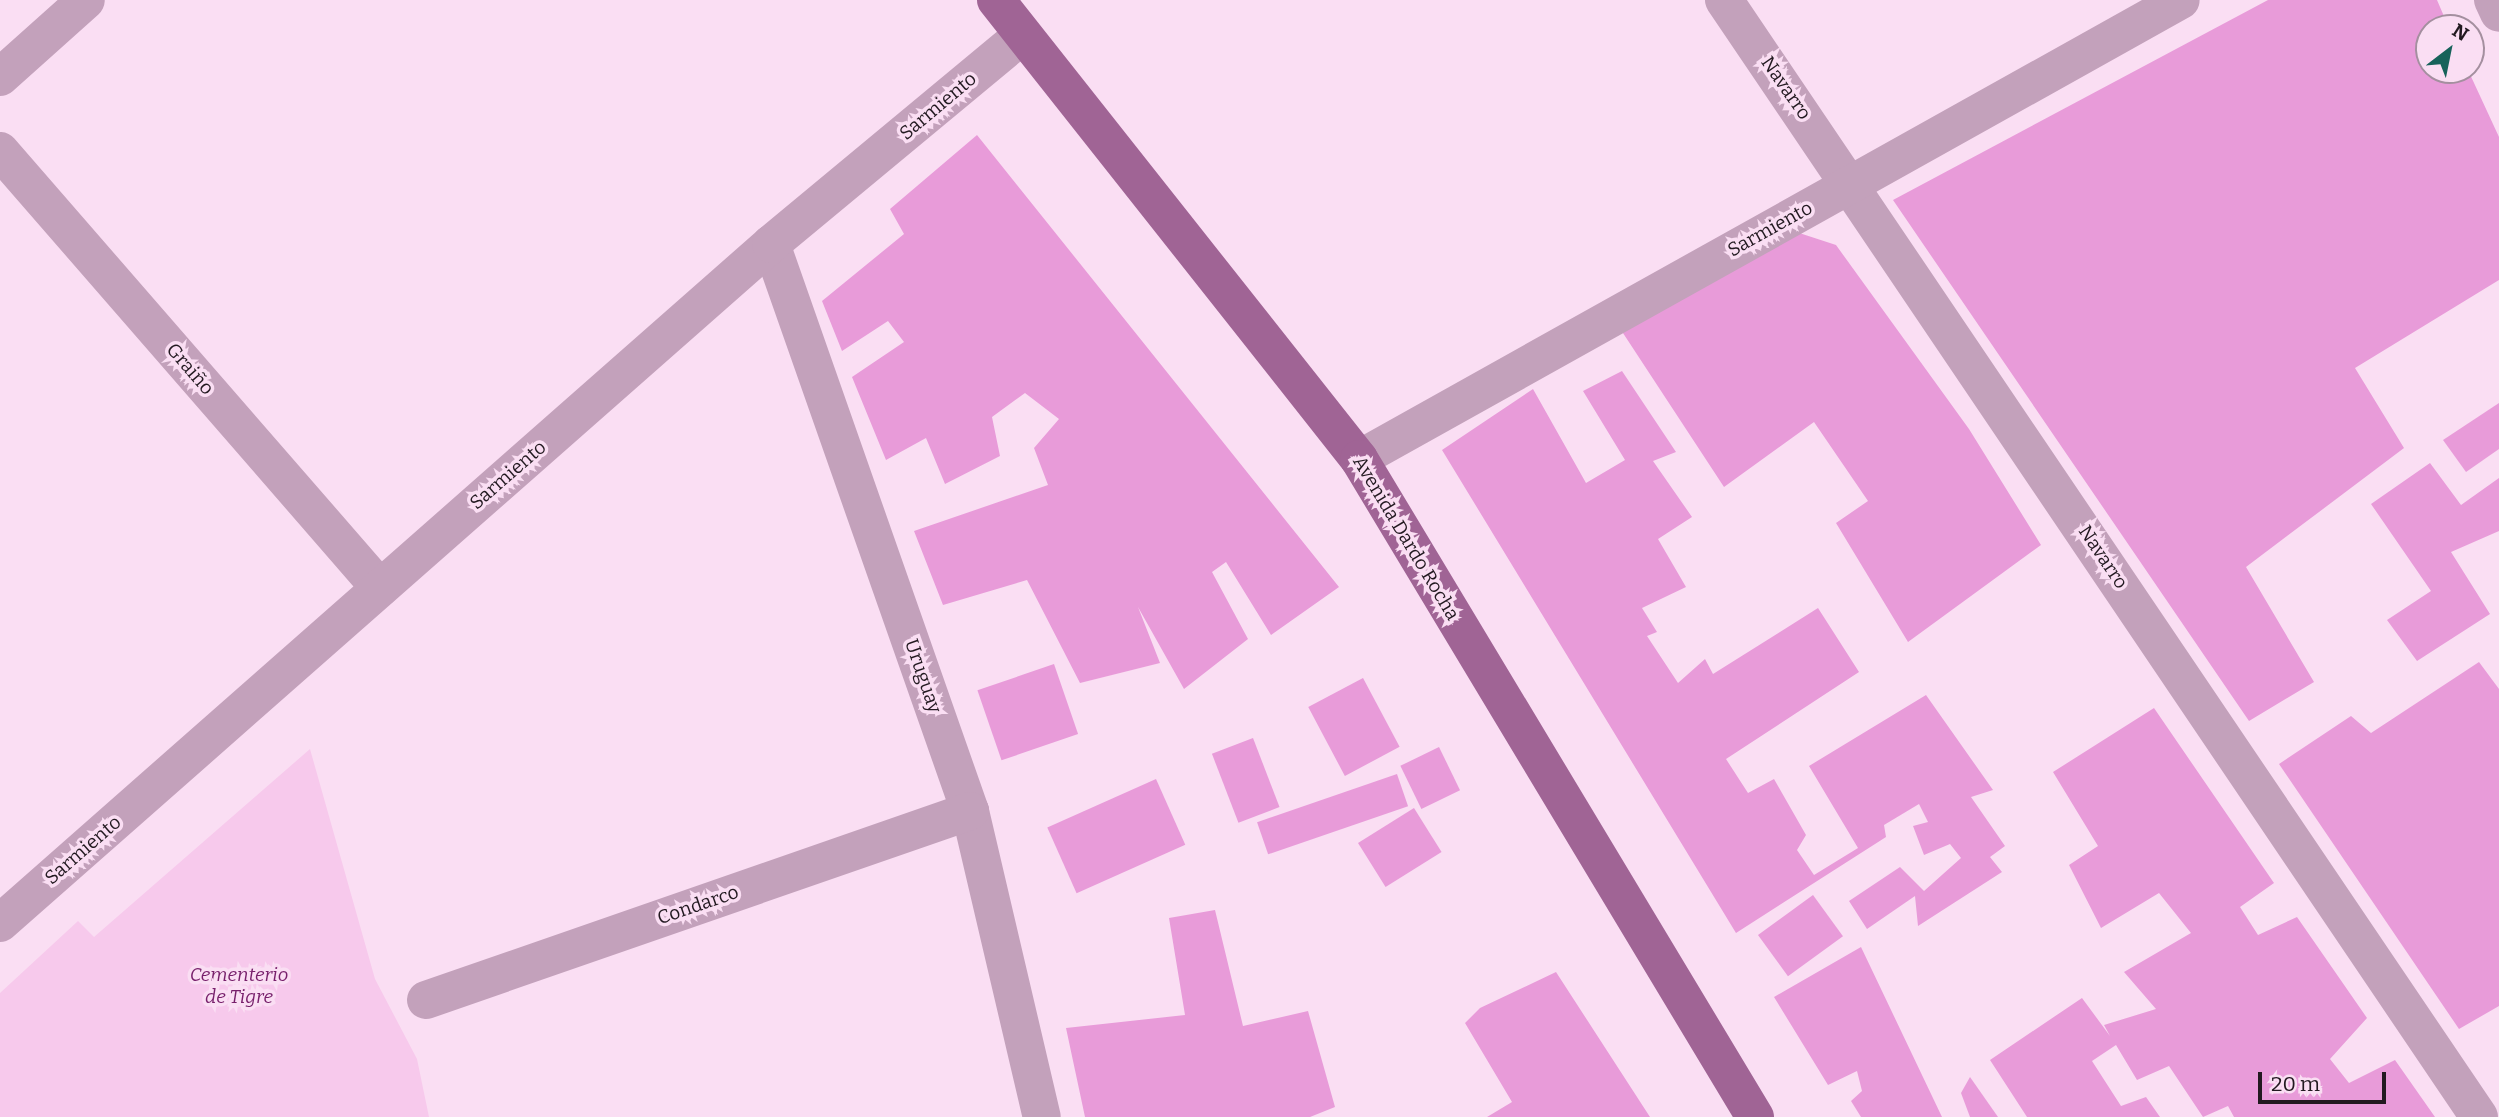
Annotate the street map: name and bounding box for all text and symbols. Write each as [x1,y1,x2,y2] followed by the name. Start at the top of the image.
[2415,14,2485,84] north arrow
[2448,19,2473,46] text: N
[1756,52,1816,124] street label: Navarro
[895,67,981,145] street label: Sarmiento
[1724,196,1816,262] street label: Sarmiento
[161,339,219,399] street label: Graiño
[465,436,551,514] street label: Sarmiento
[1348,452,1464,624] street label: Avenida Dardo Rocha
[2074,521,2132,593] street label: Navarro
[900,636,946,716] street label: Uruguay
[40,811,126,889] street label: Sarmiento
[654,880,742,930] street label: Condarco
[190,964,288,1008] park label: Cementerio de Tigre
[2261,1058,2389,1102] scale bar
[2271,1071,2320,1097] text: 20 m

